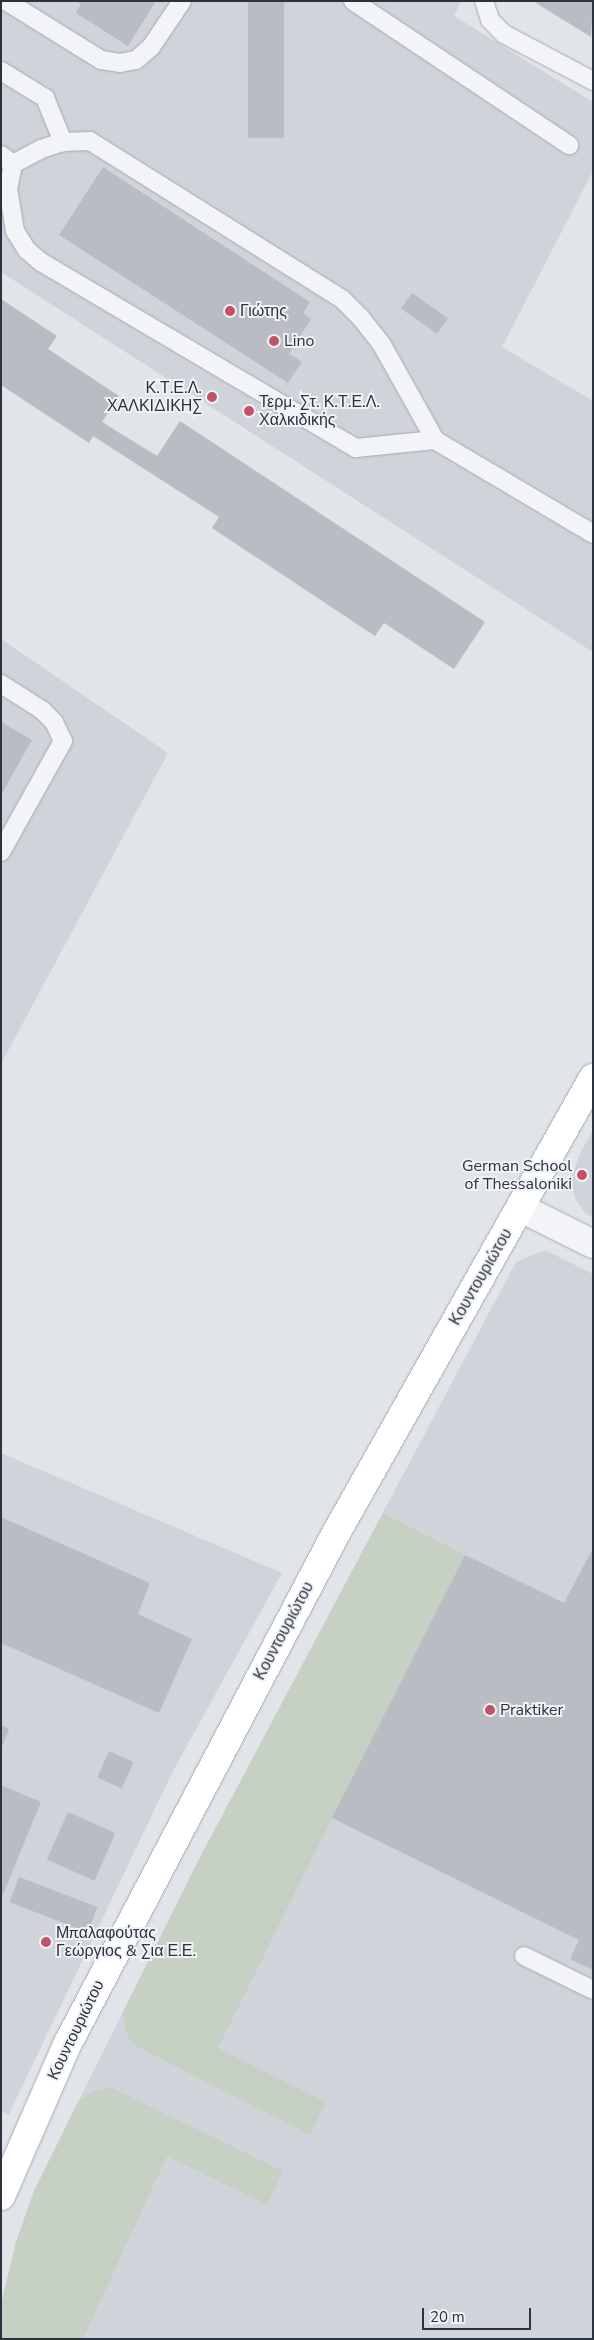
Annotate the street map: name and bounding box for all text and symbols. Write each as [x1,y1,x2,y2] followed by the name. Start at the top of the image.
[240,301,287,321] place label: Γιώτης
[224,305,236,317] marker: Γιώτης
[284,331,314,351] place label: Lino
[268,335,280,347] marker: Lino
[107,378,202,416] place label: Κ.Τ.Ε.Λ. ΧΑΛΚΙΔΙΚΗΣ
[206,391,218,403] marker: Κ.Τ.Ε.Λ. ΧΑΛΚΙΔΙΚΗΣ
[259,392,380,430] place label: Τερμ. Στ. Κ.Τ.Ε.Λ. Χαλκιδικής
[243,405,255,417] marker: Τερμ. Στ. Κ.Τ.Ε.Λ. Χαλκιδικής
[462,1156,572,1194] place label: German School of Thessaloniki
[576,1169,588,1181] marker: German School of Thessaloniki
[446,1225,516,1329] street label: Κουντουριώτου
[250,1579,318,1683] street label: Κουντουριώτου
[500,1700,563,1720] place label: Praktiker
[484,1704,496,1716] marker: Praktiker
[56,1923,196,1961] place label: Μπαλαφούτας Γεώργιος & Σια Ε.Ε.
[40,1936,52,1948] marker: Μπαλαφούτας Γεώργιος & Σια Ε.Ε.
[44,1977,108,2083] street label: Κουντουριώτου
[424,2298,533,2330] scale bar
[430,2307,465,2327] text: 20 m

